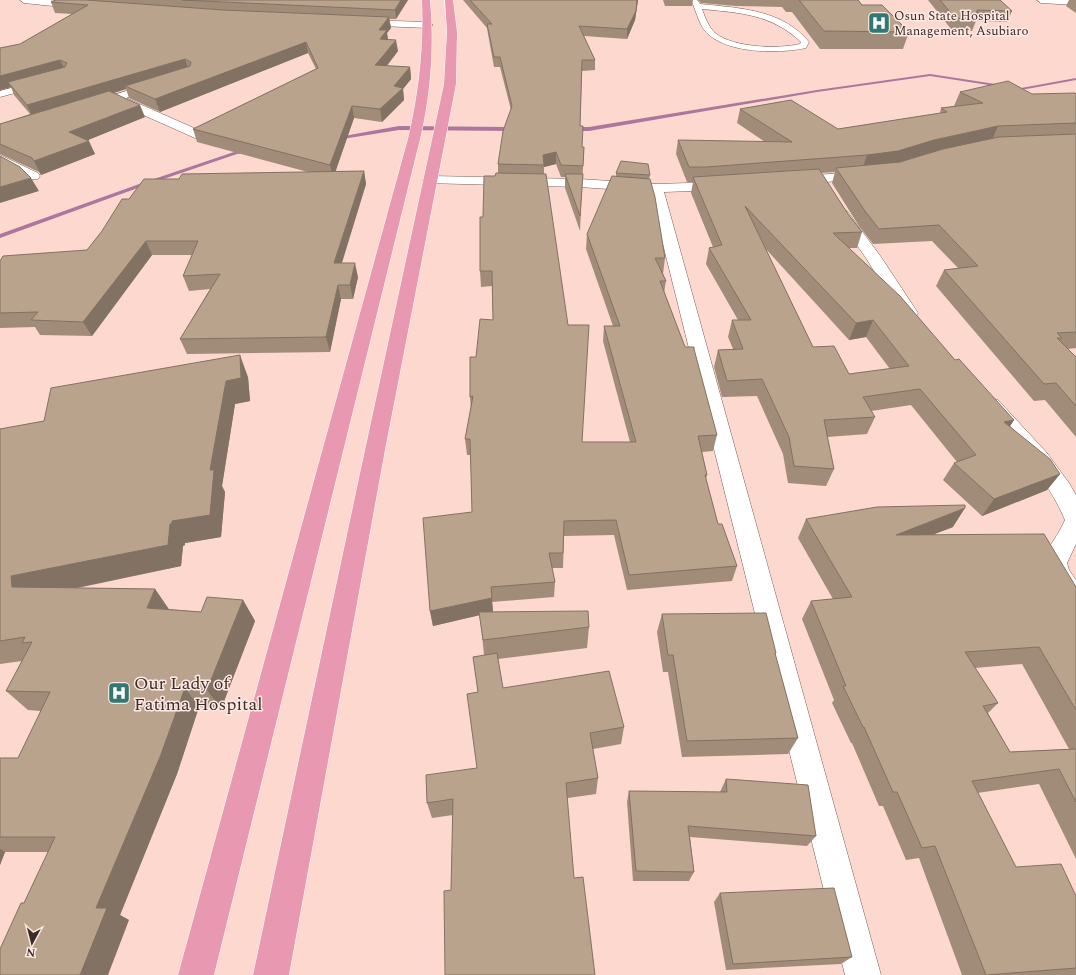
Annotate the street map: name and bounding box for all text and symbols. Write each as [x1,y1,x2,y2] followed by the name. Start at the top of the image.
[894,6,1028,41] place label: Osun State Hospital Management, Asubiaro
[866,10,892,36] hospital icon: Osun State Hospital Management, Asubiaro
[134,670,262,718] place label: Our Lady of Fatima Hospital
[106,680,132,706] hospital icon: Our Lady of Fatima Hospital
[12,923,52,963] north arrow
[25,943,36,961] text: N

